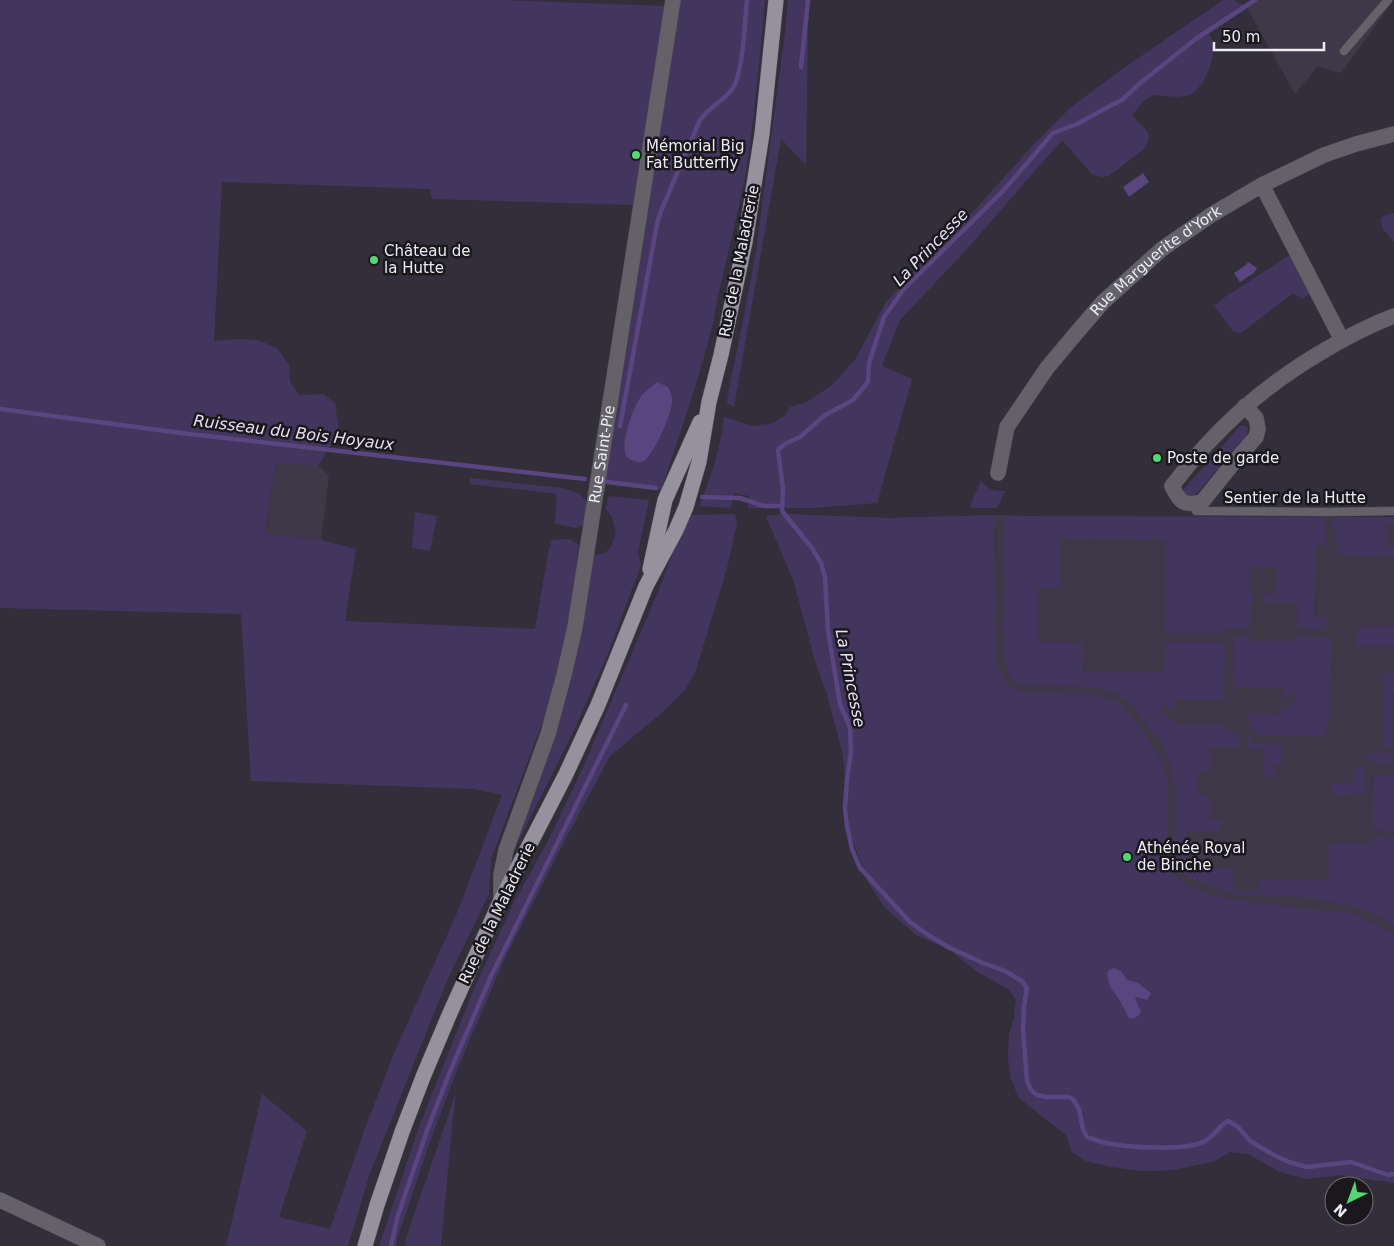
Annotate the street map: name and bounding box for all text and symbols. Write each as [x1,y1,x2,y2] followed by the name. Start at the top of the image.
[1214,20,1324,52] scale bar
[1222,28,1260,46] text: 50 m
[646,137,744,172] place label: Mémorial Big Fat Butterfly
[630,149,642,161] marker: Mémorial Big Fat Butterfly
[715,183,763,339] street label: Rue de la Maladrerie
[1086,202,1225,319] street label: Rue Marguerite d'York
[889,205,972,290] water label: La Princesse
[384,242,471,277] place label: Château de la Hutte
[368,254,380,266] marker: Château de la Hutte
[585,404,619,505] street label: Rue Saint-Pie
[193,411,396,454] water label: Ruisseau du Bois Hoyaux
[1167,449,1279,467] place label: Poste de garde
[1151,452,1163,464] marker: Poste de garde
[1224,489,1366,507] street label: Sentier de la Hutte
[832,627,869,729] water label: La Princesse
[1137,839,1246,874] place label: Athénée Royal de Binche
[455,840,539,986] street label: Rue de la Maladrerie
[1121,851,1133,863] marker: Athénée Royal de Binche
[1324,1176,1374,1226] north arrow
[1331,1201,1350,1221] text: N

